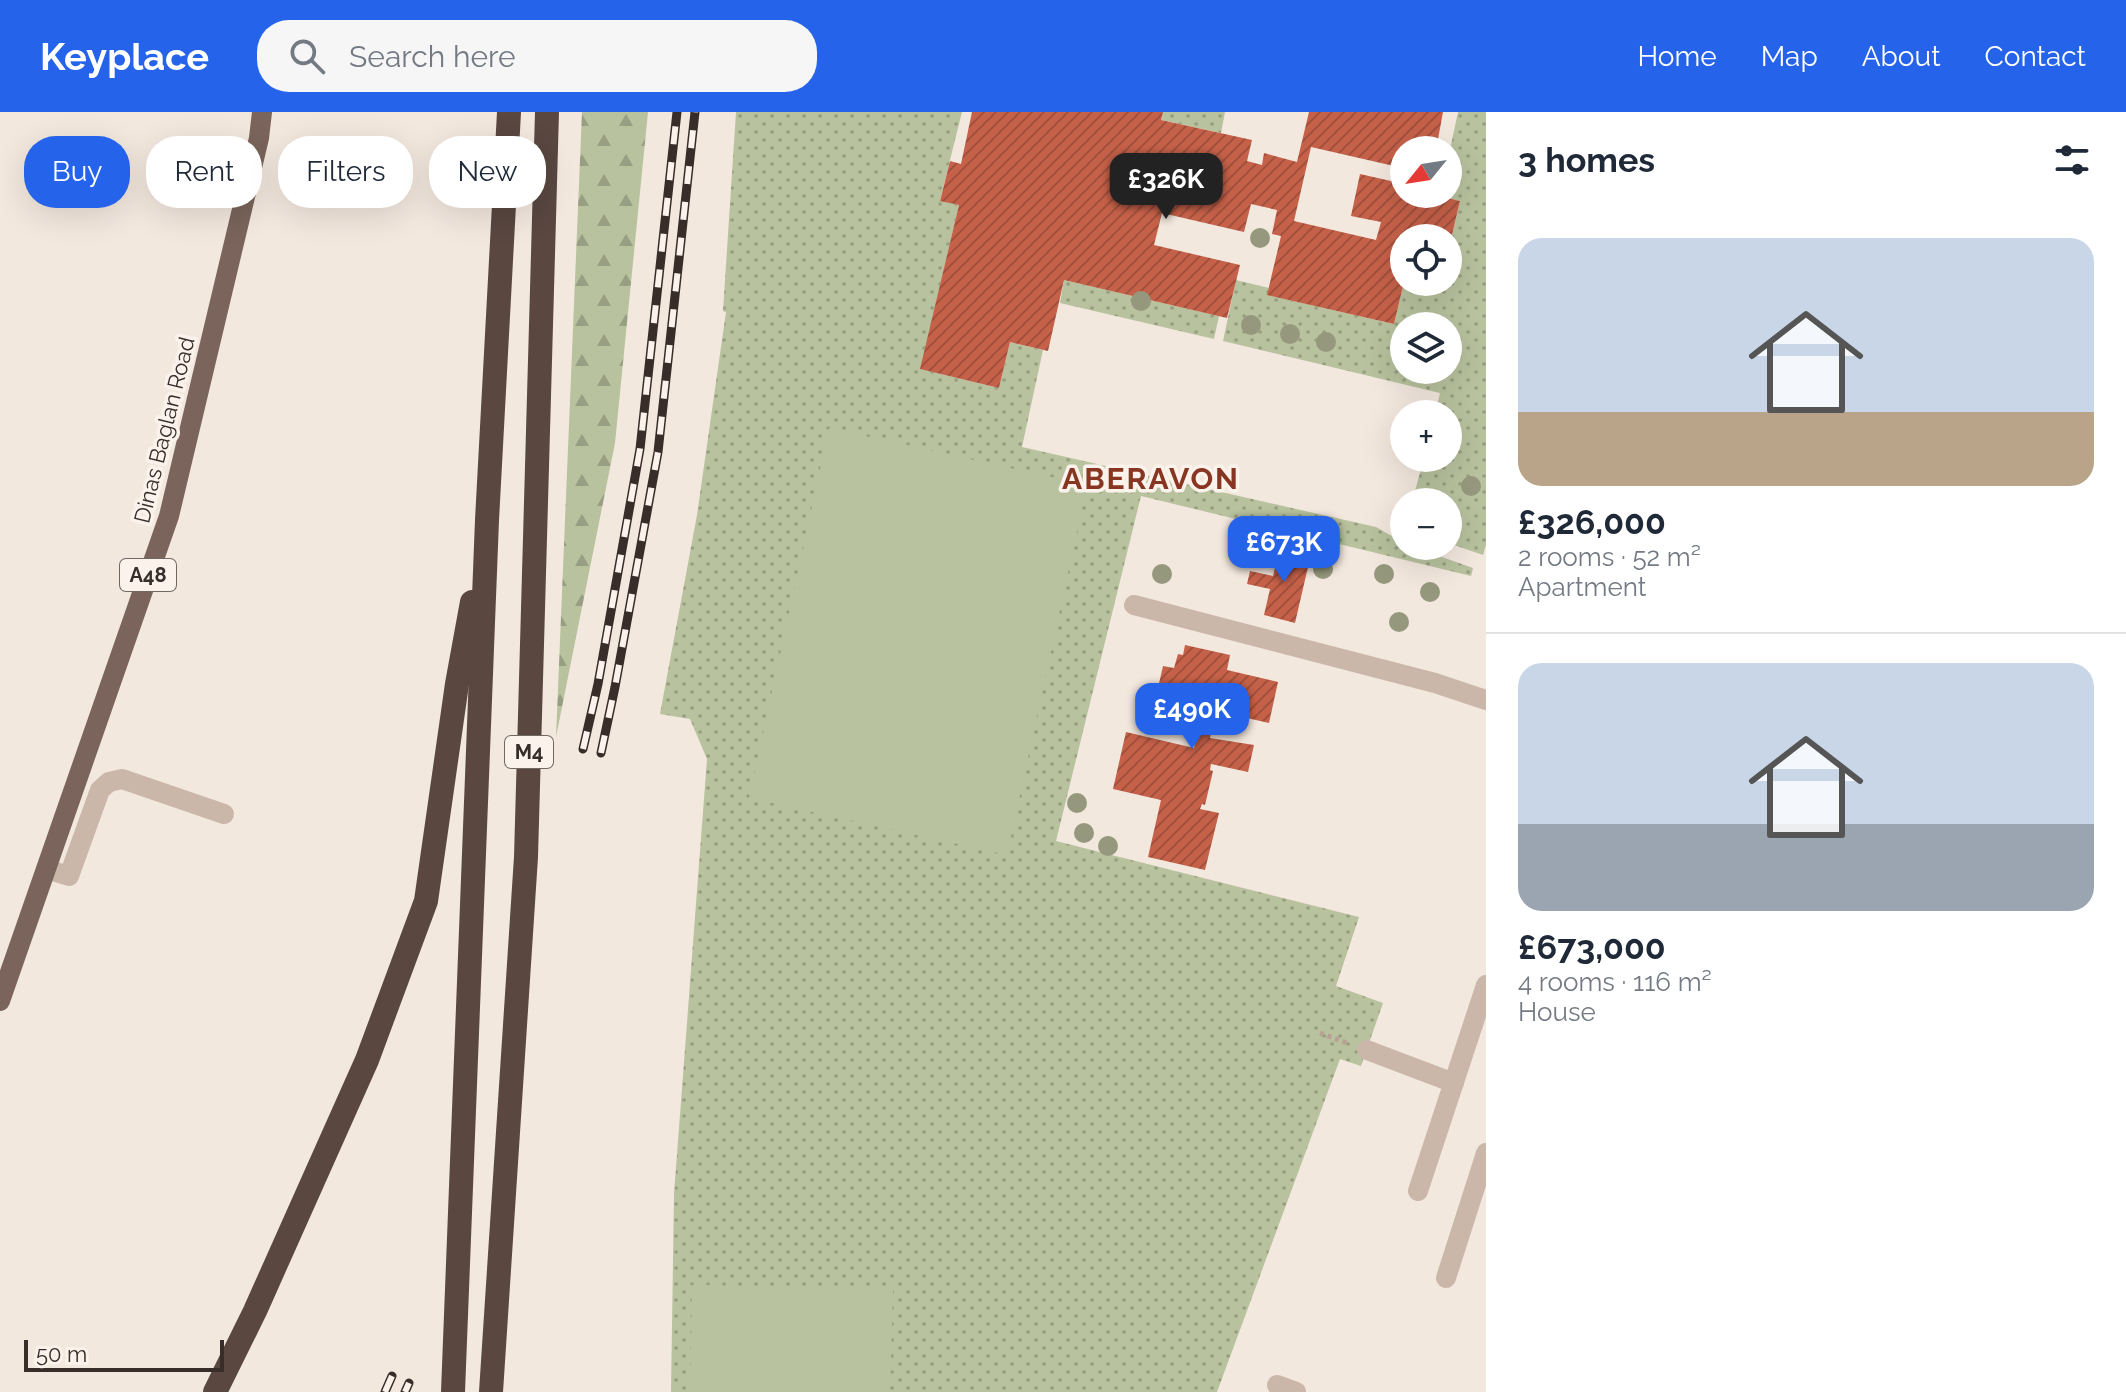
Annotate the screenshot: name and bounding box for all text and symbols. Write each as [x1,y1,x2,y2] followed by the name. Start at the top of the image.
[257,20,817,92] search box
[40,34,209,79] text: Keyplace
[285,34,329,78] icon: search
[349,39,516,74] text: Search here
[1637,40,1717,73] text: Home
[1761,40,1818,73] text: Map
[1862,40,1941,73] text: About
[1985,40,2086,73] text: Contact
[24,136,130,208] chip: Buy
[146,136,262,208] chip: Rent
[278,136,413,208] chip: Filters
[429,136,546,208] chip: New
[1390,136,1462,208] north arrow
[1390,136,1462,560] map controls
[2050,138,2094,182] icon: filters
[1518,140,1655,180] text: 3 homes
[1110,153,1222,221] pin: £326K
[1128,164,1204,194] text: £326K
[1390,224,1462,296] button: locate
[1734,290,1878,434] icon: home
[1390,312,1462,384] button: layers
[128,334,200,526] street label: Dinas Baglan Road
[1390,400,1462,472] button: +
[1062,461,1240,496] district label: ABERAVON
[1390,488,1462,560] button: −
[1518,502,1666,542] text: £326,000
[1228,516,1340,584] pin: £673K
[1246,527,1322,557] text: £673K
[1518,542,1701,572] text: 2 rooms · 52 m²
[120,559,176,591] road number: A48
[1518,572,1647,602] text: Apartment
[1136,683,1248,751] pin: £490K
[1153,694,1231,724] text: £490K
[1734,715,1878,859] icon: home
[505,736,553,768] road number: M4
[1518,927,1666,967] text: £673,000
[1518,967,1712,997] text: 4 rooms · 116 m²
[1518,997,1596,1027] text: House
[24,1336,224,1372] scale bar
[36,1341,87,1367] text: 50 m

